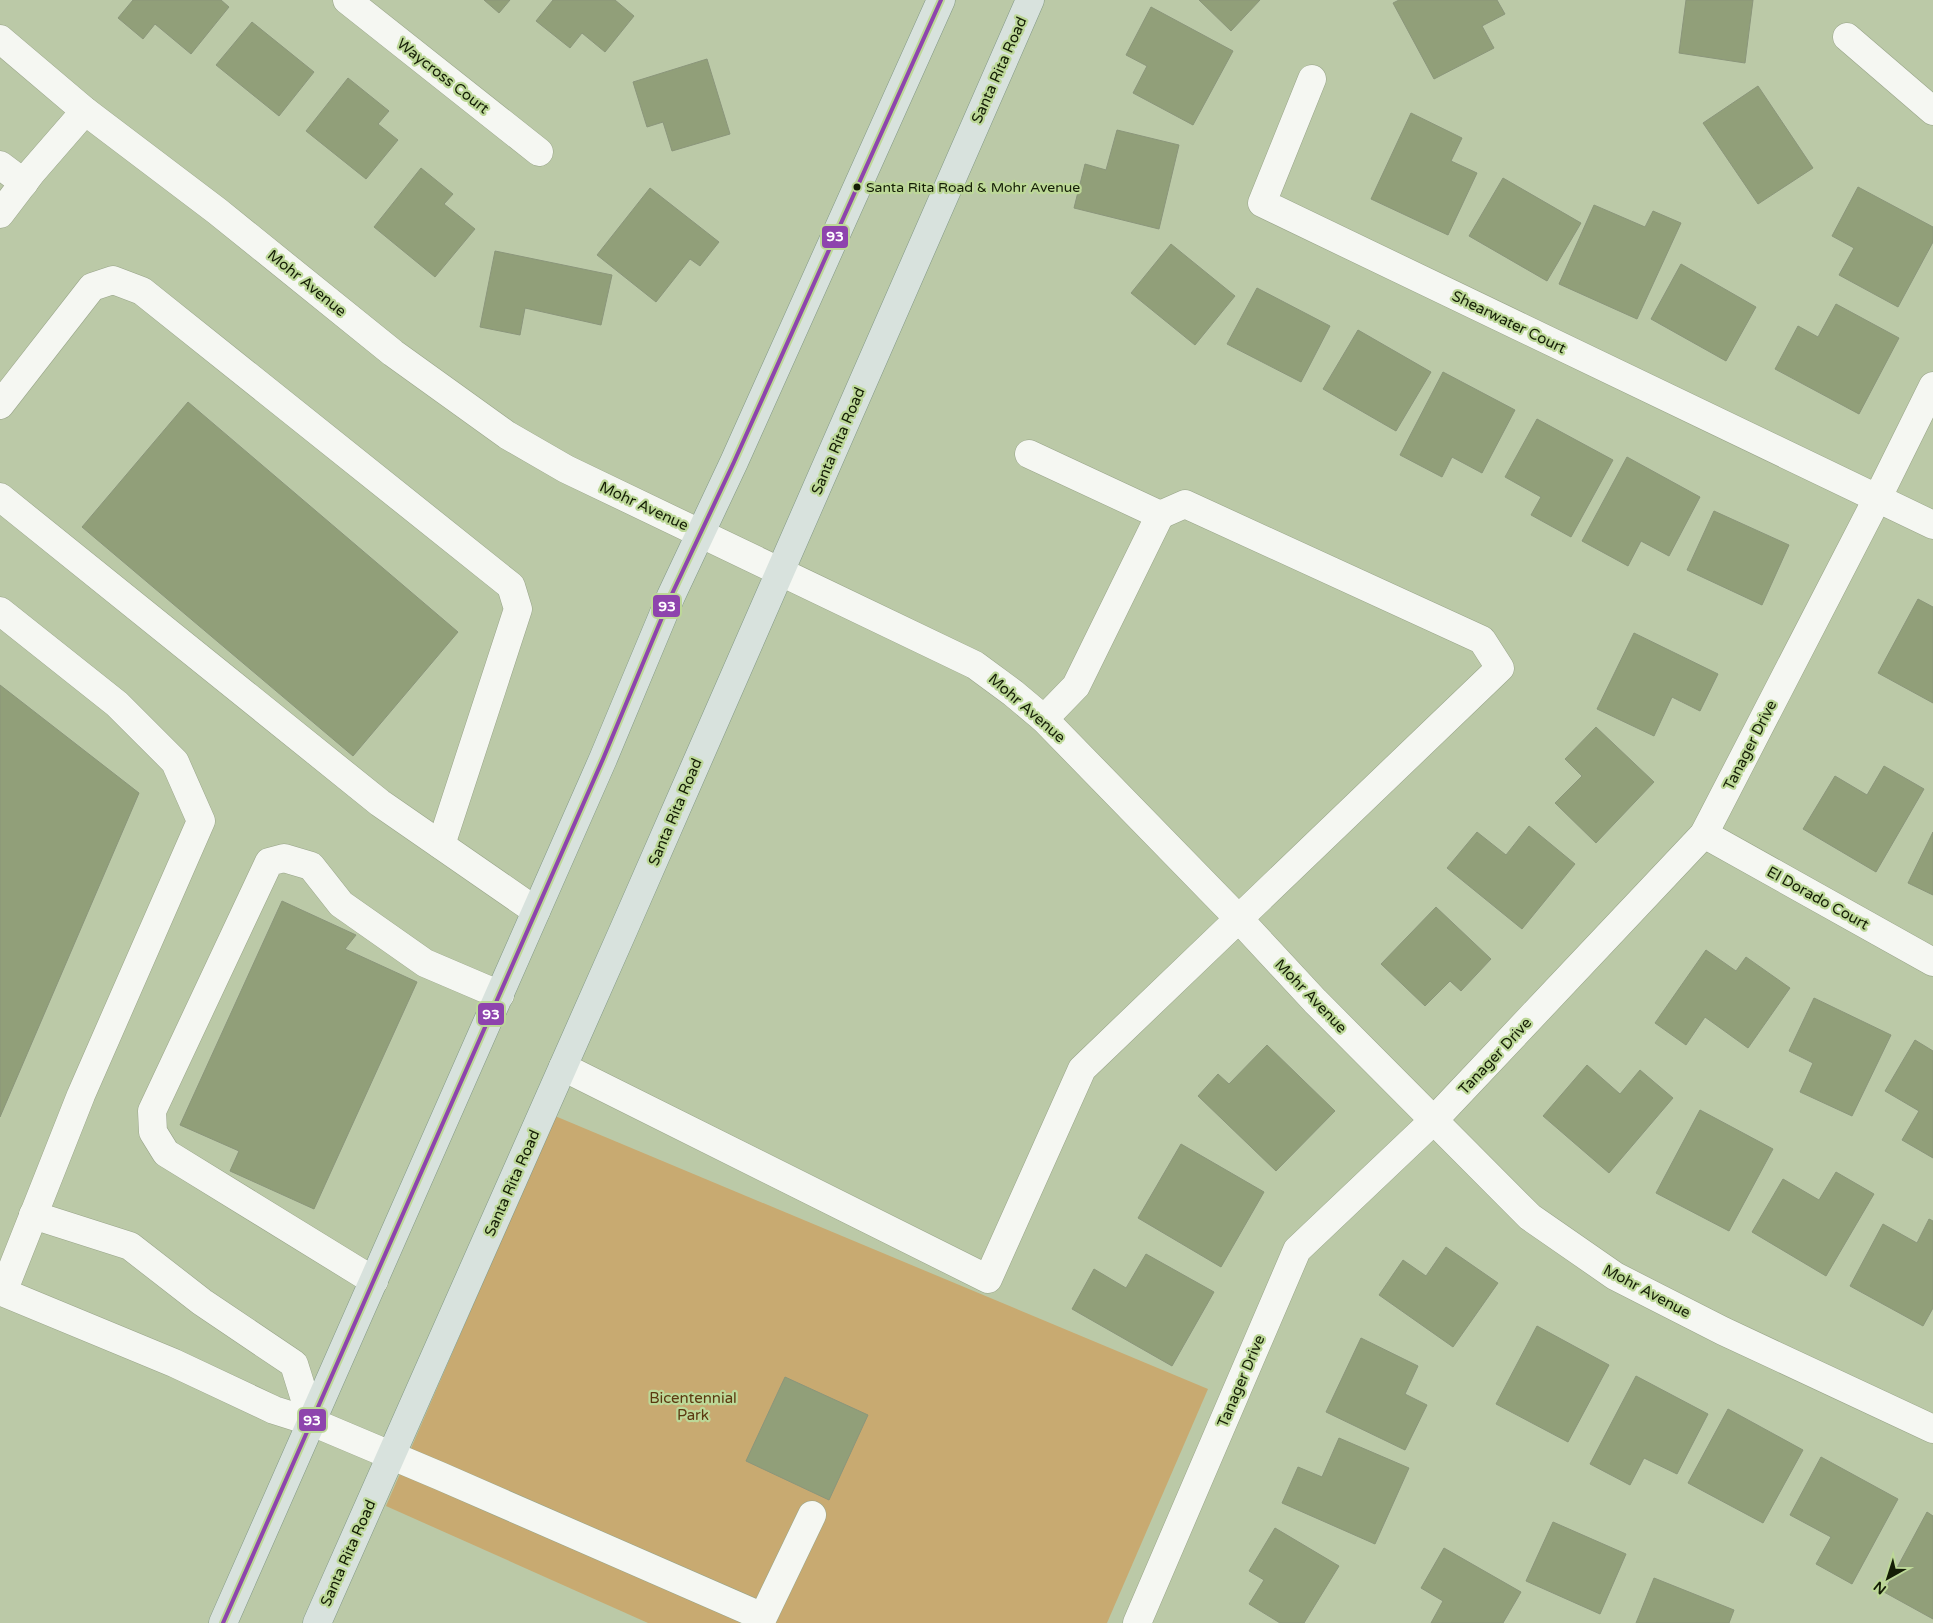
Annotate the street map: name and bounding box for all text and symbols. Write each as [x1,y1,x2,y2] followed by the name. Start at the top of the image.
[967,14,1031,126] street label: Santa Rita Road
[393,35,493,118] street label: Waycross Court
[866,179,1080,196] place label: Santa Rita Road & Mohr Avenue
[852,182,862,192] marker: Santa Rita Road & Mohr Avenue
[821,225,849,249] line badge: 93
[826,228,844,245] text: 93
[264,246,350,320] street label: Mohr Avenue
[1449,287,1569,358] street label: Shearwater Court
[807,385,869,497] street label: Santa Rita Road
[597,478,691,534] street label: Mohr Avenue
[652,594,681,618] line badge: 93
[658,598,676,615] text: 93
[985,670,1069,746] street label: Mohr Avenue
[1720,697,1780,793] street label: Tanager Drive
[644,756,706,868] street label: Santa Rita Road
[1764,863,1872,934] street label: El Dorado Court
[1271,955,1351,1037] street label: Mohr Avenue
[477,1002,505,1026] line badge: 93
[482,1006,500,1023] text: 93
[1455,1014,1535,1098] street label: Tanager Drive
[480,1127,544,1239] street label: Santa Rita Road
[1600,1261,1694,1321] street label: Mohr Avenue
[1213,1332,1269,1430] street label: Tanager Drive
[649,1389,737,1424] park label: Bicentennial Park
[298,1408,327,1432] line badge: 93
[303,1412,321,1429] text: 93
[316,1497,380,1609] street label: Santa Rita Road
[1863,1553,1913,1603] north arrow
[1870,1578,1890,1598] text: N

